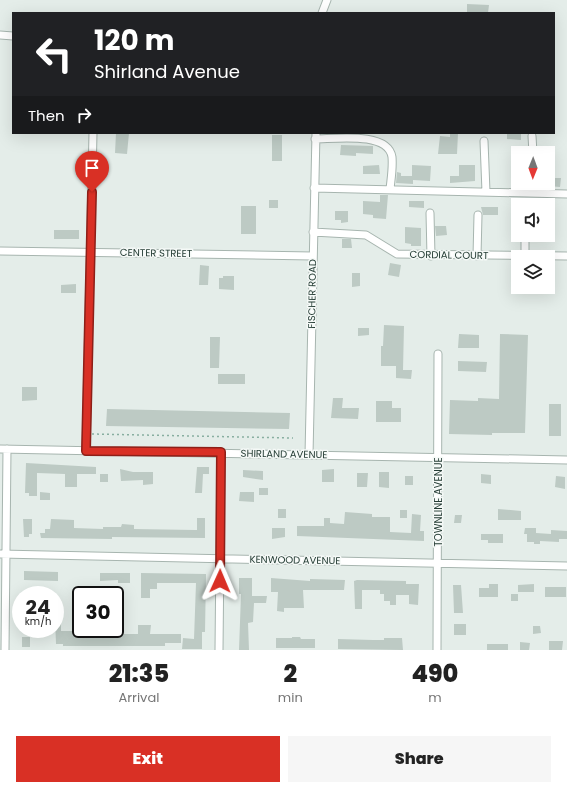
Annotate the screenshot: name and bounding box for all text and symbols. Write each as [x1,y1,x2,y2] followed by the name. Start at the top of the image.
[94,21,174,60] text: 120 m
[28,28,80,80] icon: left
[94,59,240,84] text: Shirland Avenue
[73,104,95,126] icon: right
[28,105,65,126] text: Then
[511,146,555,190] north arrow
[511,146,555,294] map controls
[75,151,109,192] pin
[81,157,103,179] icon: arrive
[511,198,555,242] button: sound
[120,245,193,261] street label: CENTER STREET
[410,247,489,263] street label: CORDIAL COURT
[511,250,555,294] button: layers
[304,259,320,329] street label: FISCHER ROAD
[241,446,327,462] street label: SHIRLAND AVENUE
[431,457,446,547] street label: TOWNLINE AVENUE
[249,552,341,568] street label: KENWOOD AVENUE
[199,560,241,602] position arrow
[72,586,124,638] speed limit sign: 30
[26,593,50,621] text: 24
[25,614,51,629] text: km/h
[109,657,169,690] text: 21:35
[283,657,297,690] text: 2
[411,657,458,690] text: 490
[118,688,159,707] text: Arrival
[278,688,303,707] text: min
[428,688,442,707] text: m
[16,736,280,782] button: Exit
[288,736,551,782] button: Share

